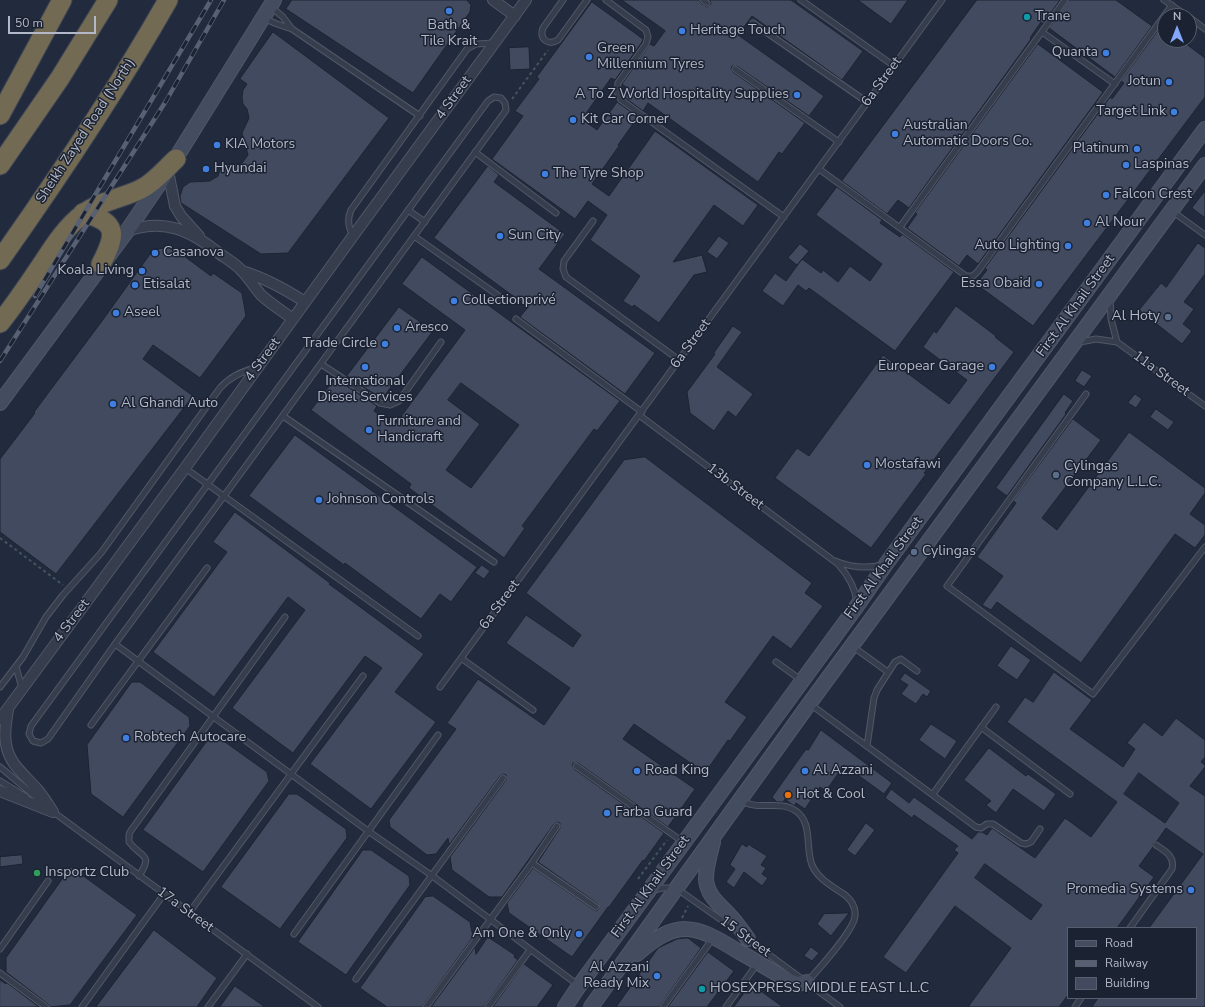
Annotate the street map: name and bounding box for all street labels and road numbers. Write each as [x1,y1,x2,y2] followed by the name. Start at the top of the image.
[858,54,906,110] street label: 6a Street
[33,56,139,206] street label: Sheikh Zayed Road (North)
[432,73,476,123] street label: 4 Street
[1033,252,1119,360] street label: First Al Khail Street
[667,316,715,372] street label: 6a Street
[241,335,285,385] street label: 4 Street
[1129,348,1193,400] street label: 11a Street
[703,460,767,514] street label: 13b Street
[841,514,927,622] street label: First Al Khail Street
[476,577,524,633] street label: 6a Street
[50,596,94,646] street label: 4 Street
[608,833,694,941] street label: First Al Khail Street
[153,884,217,936] street label: 17a Street
[716,913,774,961] street label: 15 Street

